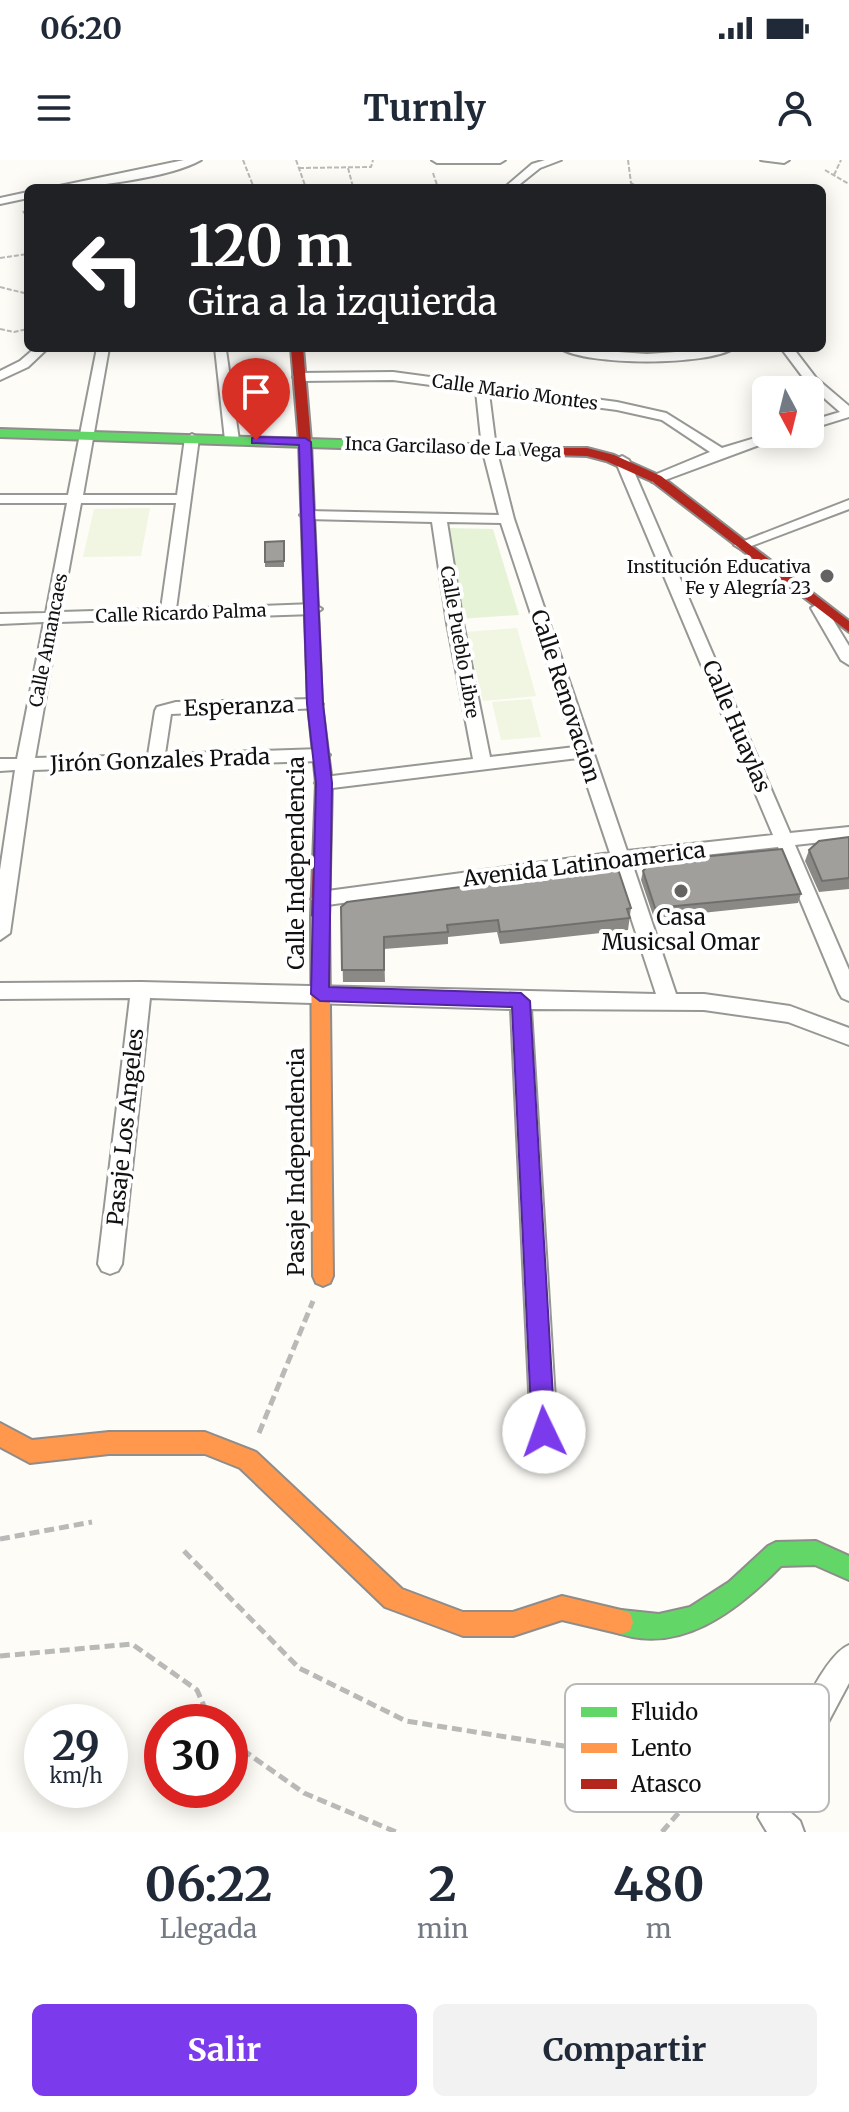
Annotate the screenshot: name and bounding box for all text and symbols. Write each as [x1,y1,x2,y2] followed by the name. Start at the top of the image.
[40,9,122,47] text: 06:20
[32,86,76,130] icon: menu
[363,86,486,131] text: Turnly
[773,86,817,130] icon: person
[188,211,352,281] text: 120 m
[56,216,160,320] icon: left
[188,280,497,325] text: Gira a la izquierda
[222,358,290,440] pin
[431,369,600,415] street label: Calle Mario Montes
[234,370,278,414] icon: arrive
[752,376,824,448] north arrow
[752,376,824,448] map controls
[344,432,562,462] street label: Inca Garcilaso de La Vega
[627,555,811,599] place label: Institución Educativa Fe y Alegría 23
[435,564,485,720] street label: Calle Pueblo Libre
[818,567,836,585] marker: Institución Educativa Fe y Alegría 23
[24,571,72,709] street label: Calle Amancaes
[95,599,267,627] street label: Calle Ricardo Palma
[525,606,607,787] street label: Calle Renovacion
[697,656,777,796] street label: Calle Huaylas
[183,690,295,722] street label: Esperanza
[48,742,271,778] street label: Jirón Gonzales Prada
[282,756,310,970] street label: Calle Independencia
[460,835,707,893] street label: Avenida Latinoamerica
[672,882,690,900] marker: Casa Musicsal Omar
[602,903,760,956] place label: Casa Musicsal Omar
[101,1027,149,1227] street label: Pasaje Los Angeles
[282,1047,310,1276] street label: Pasaje Independencia
[502,1390,586,1474] position arrow
[565,1684,829,1812] legend
[631,1698,698,1726] text: Fluido
[144,1704,248,1808] speed limit sign: 30
[52,1721,100,1771] text: 29
[631,1734,692,1762] text: Lento
[50,1763,102,1788] text: km/h
[630,1770,701,1798] text: Atasco
[145,1854,272,1914] text: 06:22
[429,1854,457,1914] text: 2
[613,1854,704,1914] text: 480
[160,1912,257,1945] text: Llegada
[417,1912,468,1945] text: min
[646,1912,672,1945] text: m
[32,2004,417,2096] button: Salir
[433,2004,817,2096] button: Compartir

